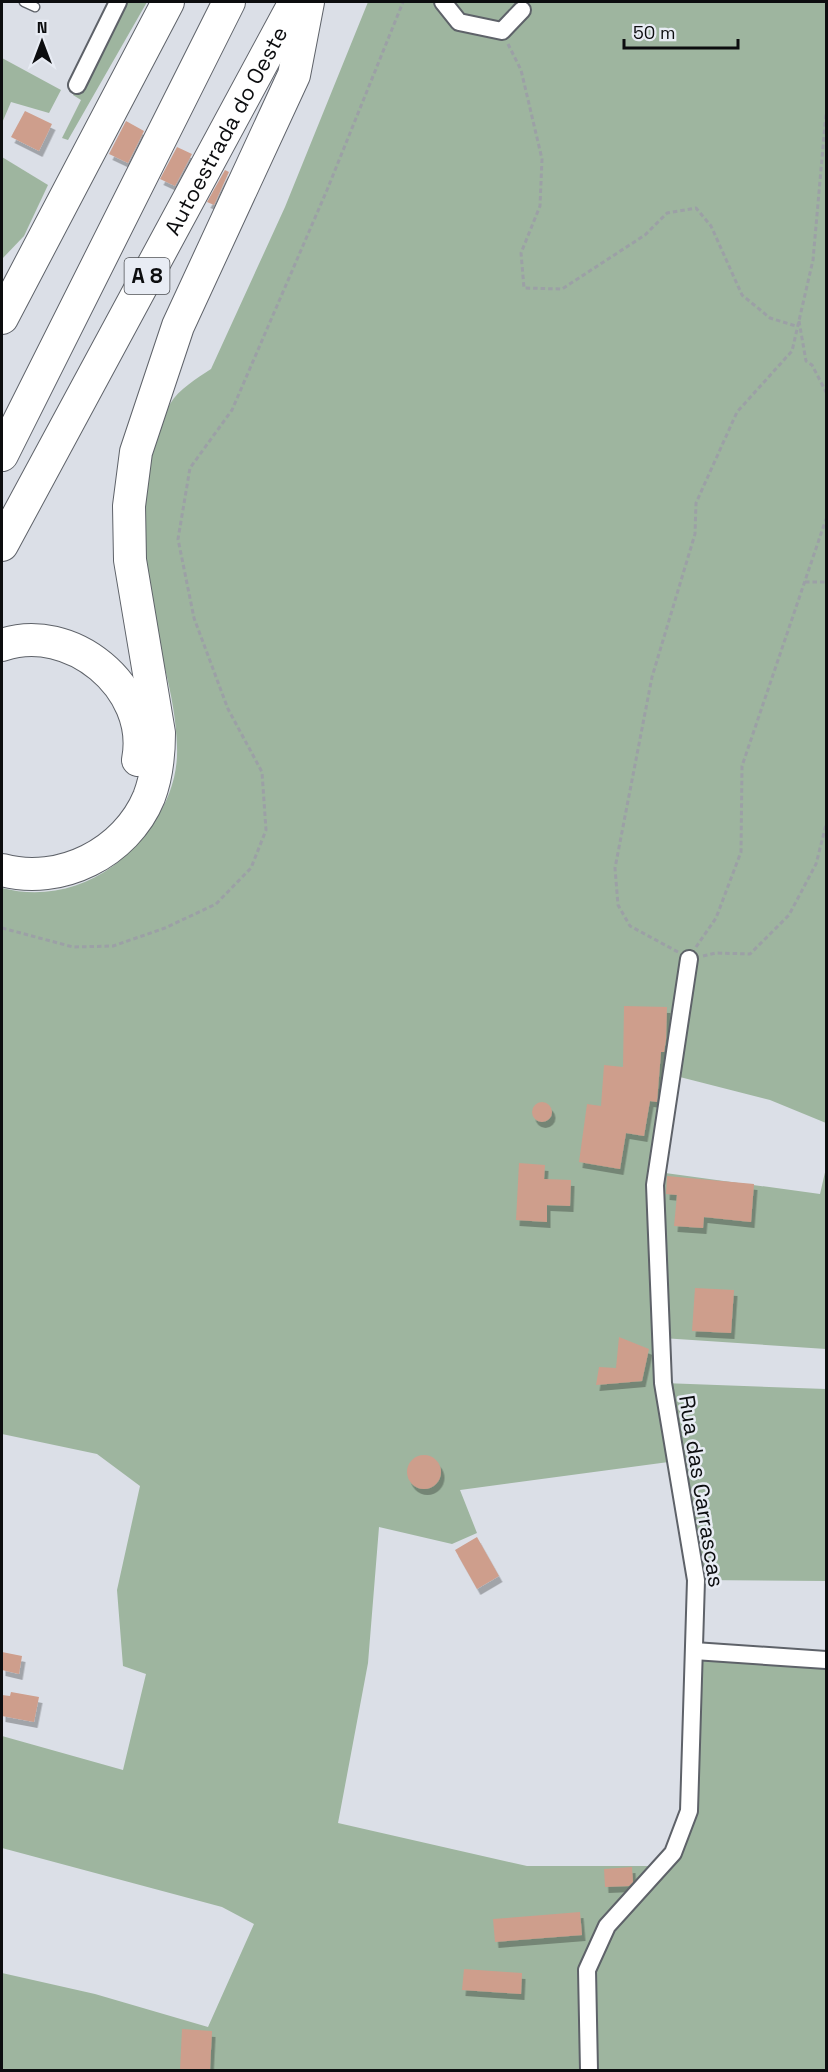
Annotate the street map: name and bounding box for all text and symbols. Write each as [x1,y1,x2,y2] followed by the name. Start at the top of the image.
[12,12,72,72] north arrow
[624,12,738,50] scale bar
[37,17,47,38] text: N
[158,21,293,240] street label: Autoestrada do Oeste
[633,21,675,44] text: 50 m
[124,258,170,294] road number: A 8
[673,1393,731,1589] street label: Rua das Carrascas

